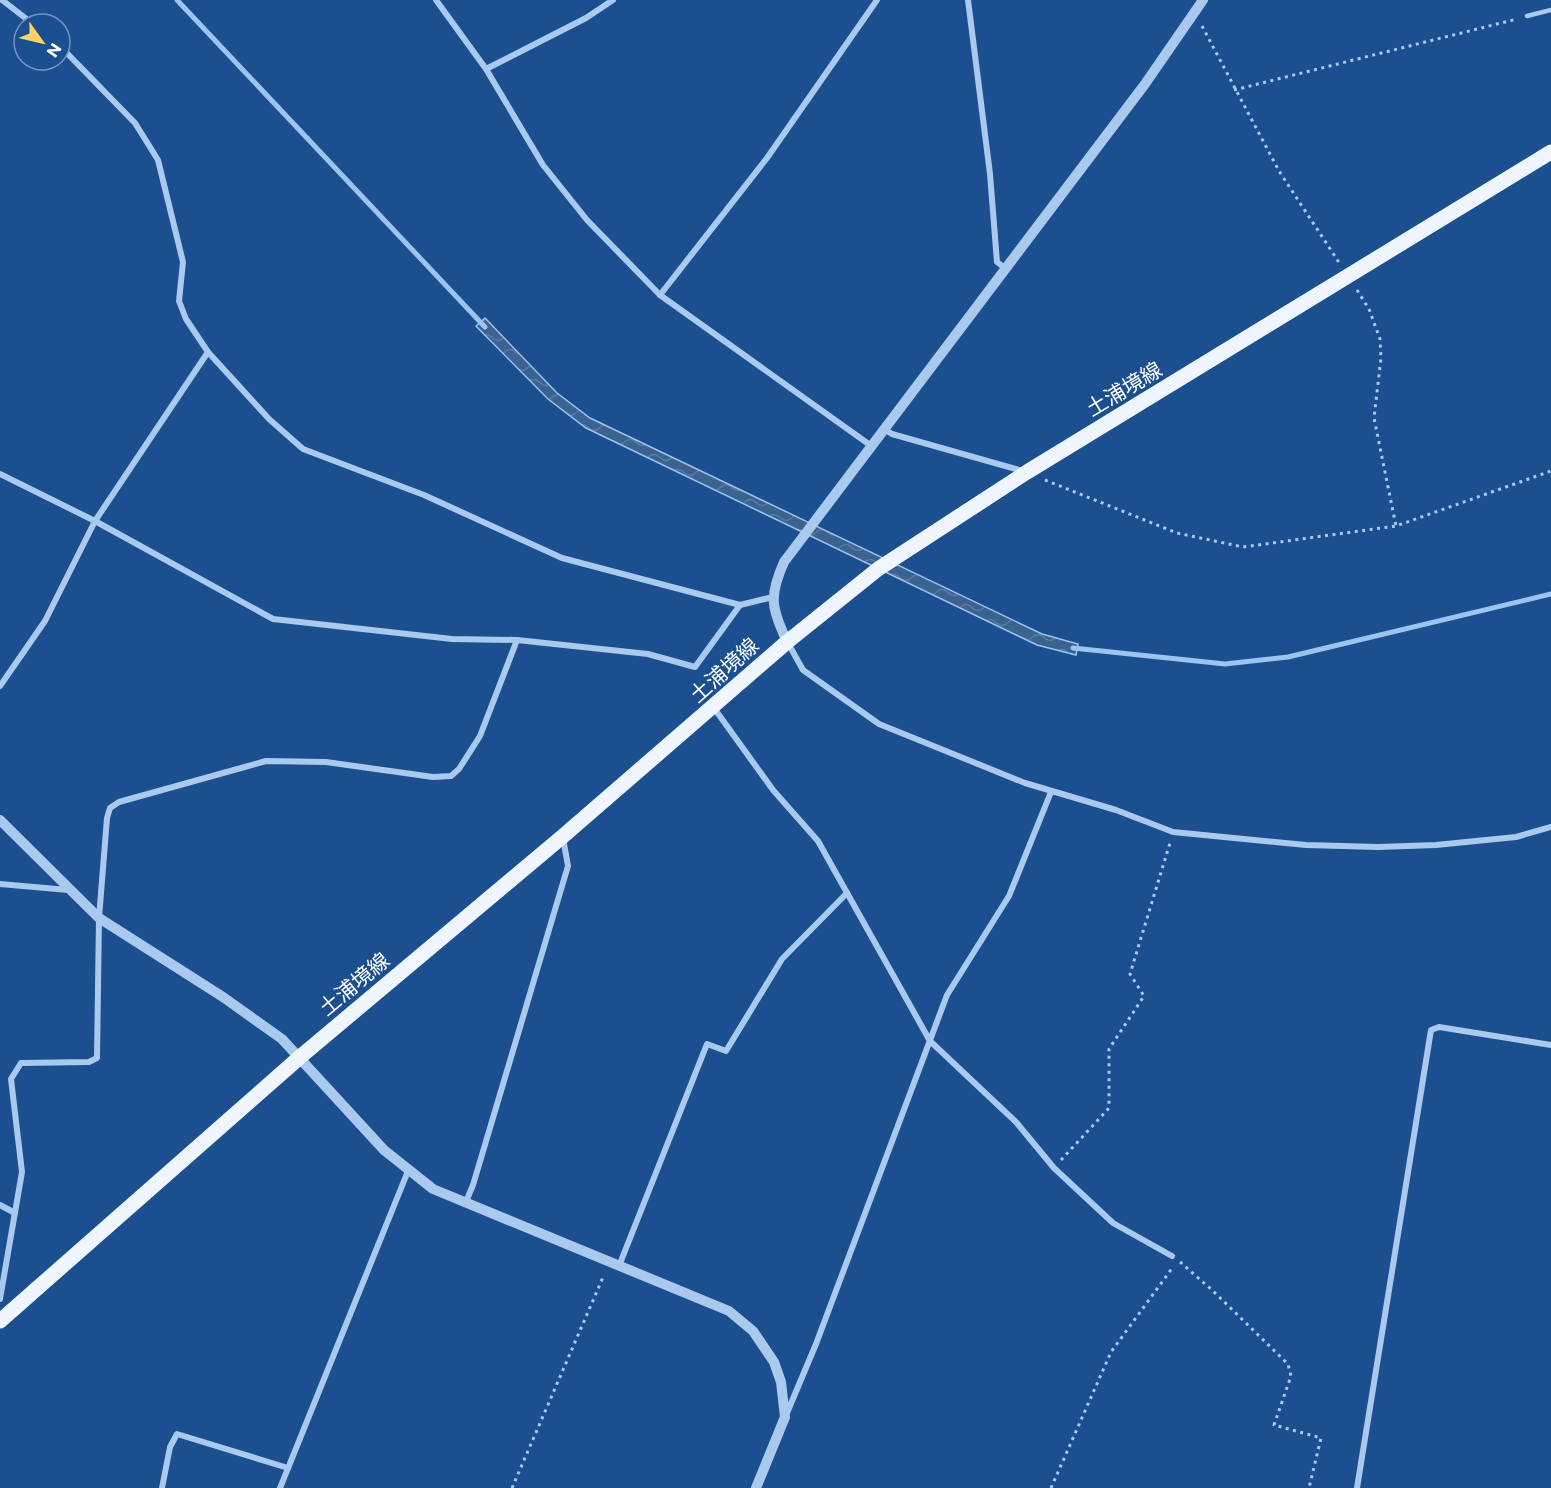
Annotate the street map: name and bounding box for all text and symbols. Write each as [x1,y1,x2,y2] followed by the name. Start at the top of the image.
[12,12,72,72] north arrow
[43,39,66,61] text: N
[1082,357,1166,421] street label: 土浦境線
[684,633,764,707] street label: 土浦境線
[314,947,394,1021] street label: 土浦境線

